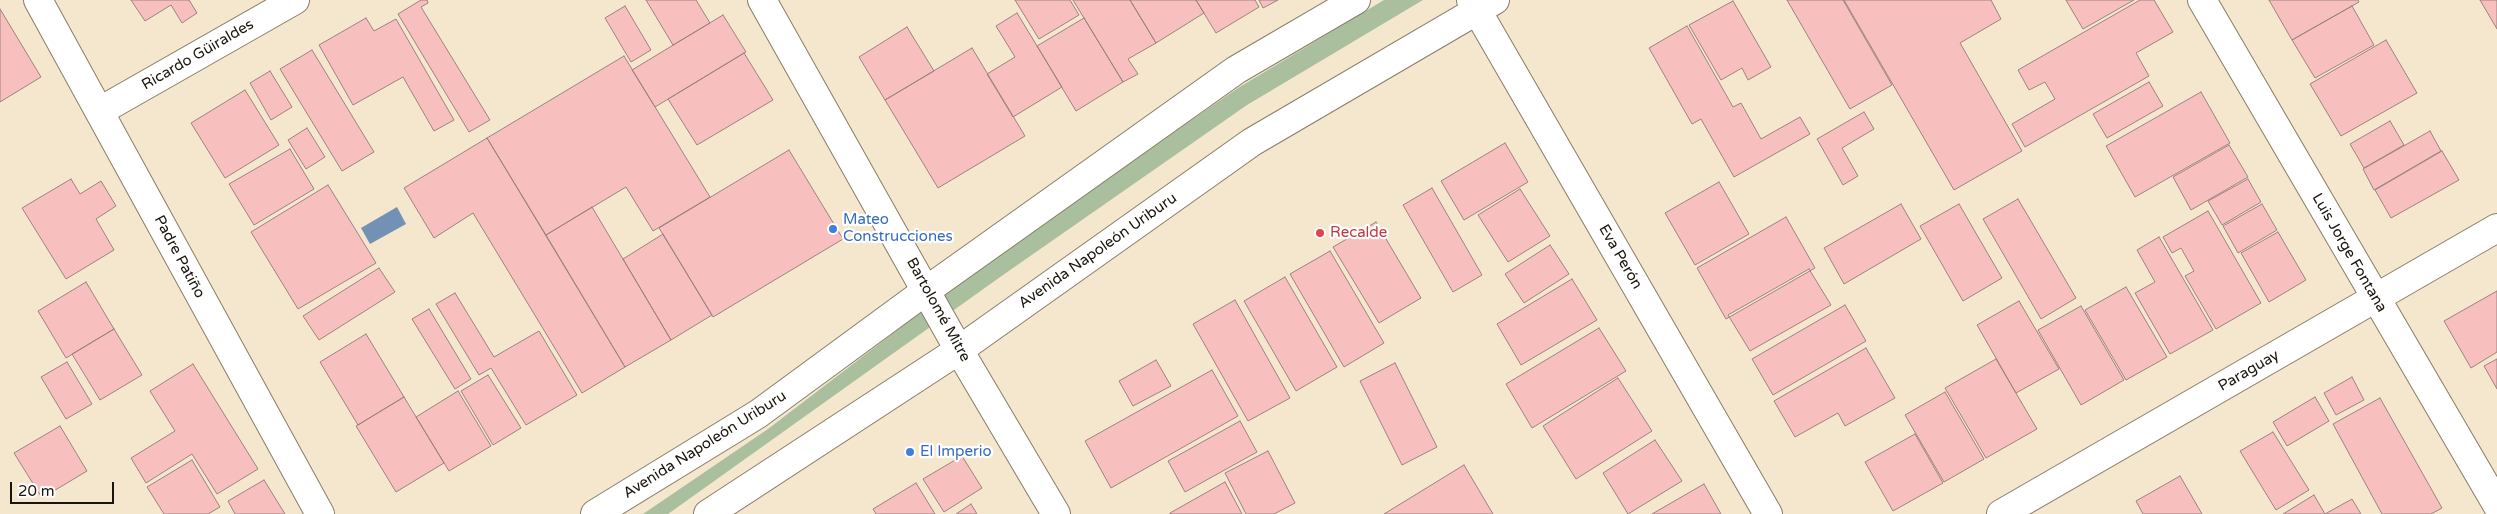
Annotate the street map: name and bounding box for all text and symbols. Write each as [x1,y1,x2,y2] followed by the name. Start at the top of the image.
[139,16,257,94] street label: Ricardo Güiraldes
[1015,189,1181,313] street label: Avenida Napoleón Uriburu
[2308,190,2390,316] street label: Luis Jorge Fontana
[843,211,953,246] place label: Mateo Construcciones
[150,213,208,301] street label: Padre Patiño
[1594,221,1646,293] street label: Eva Perón
[827,223,839,235] marker: Mateo Construcciones
[1330,224,1387,242] place label: Recalde
[1314,227,1326,239] marker: Recalde
[902,255,974,365] street label: Bartolomé Mitre
[2215,346,2283,396] street label: Paraguay
[620,387,790,503] street label: Avenida Napoleón Uriburu
[920,443,992,461] place label: El Imperio
[904,446,916,458] marker: El Imperio
[12,472,116,504] scale bar
[18,482,55,500] text: 20 m

